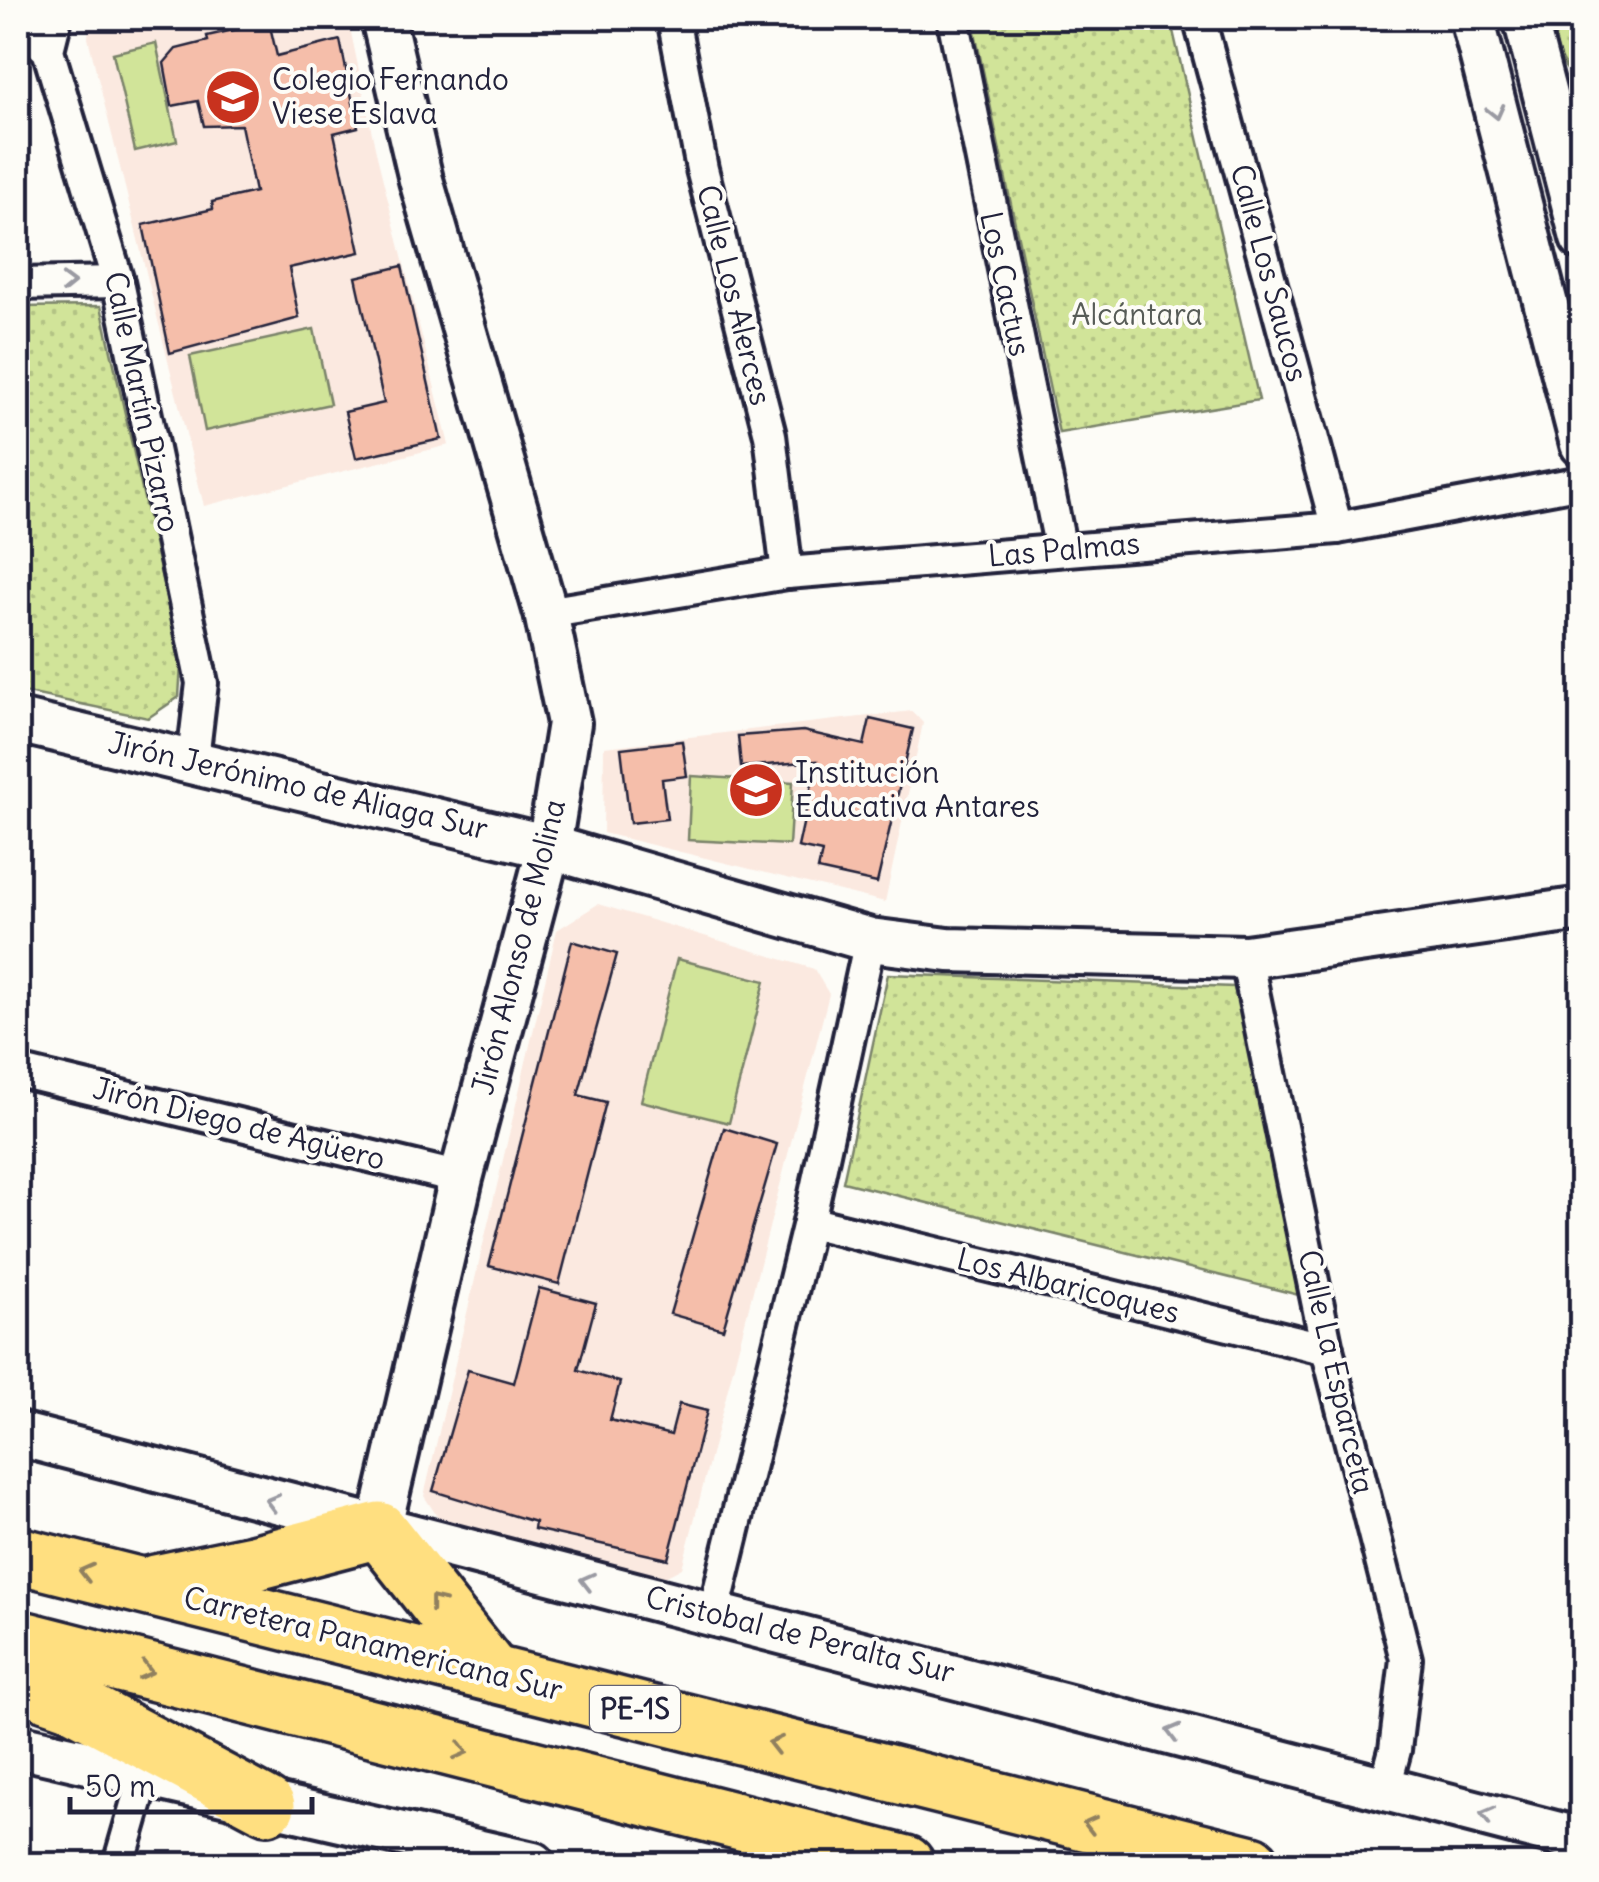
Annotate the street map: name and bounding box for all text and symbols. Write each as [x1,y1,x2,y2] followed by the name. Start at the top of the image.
[272,60,509,132] place label: Colegio Fernando Viese Eslava
[203,67,263,127] school or university icon: Colegio Fernando Viese Eslava
[1484,103,1505,120] one-way arrow
[1223,160,1317,386] street label: Calle Los Saucos
[689,181,781,409] street label: Calle Los Alerces
[972,208,1040,359] street label: Los Cactus
[97,268,189,535] street label: Calle Martín Pizarro
[60,272,76,294] one-way arrow
[1071,295,1203,333] park label: Alcántara
[986,523,1141,575] street label: Las Palmas
[105,723,492,847] street label: Jirón Jerónimo de Aliaga Sur
[795,753,1040,825] place label: Institución Educativa Antares
[726,760,786,820] school or university icon: Institución Educativa Antares
[463,795,573,1098] street label: Jirón Alonso de Molina
[89,1068,389,1178] street label: Jirón Diego de Agüero
[953,1239,1183,1331] street label: Los Albaricoques
[1290,1246,1384,1498] street label: Calle La Esparceta
[264,1492,281,1513] one-way arrow
[78,1563,95,1584] one-way arrow
[579,1572,596,1593] one-way arrow
[642,1577,959,1691] street label: Cristobal de Peralta Sur
[180,1578,567,1709] street label: Carretera Panamericana Sur
[430,1595,447,1613] one-way arrow
[137,1659,154,1680] one-way arrow
[590,1686,680,1732] road number: PE-1S
[1165,1722,1182,1743] one-way arrow
[767,1735,784,1756] one-way arrow
[452,1739,469,1760] one-way arrow
[70,1752,312,1814] scale bar
[85,1767,155,1805] text: 50 m
[1479,1805,1497,1826] one-way arrow
[1082,1814,1099,1835] one-way arrow

